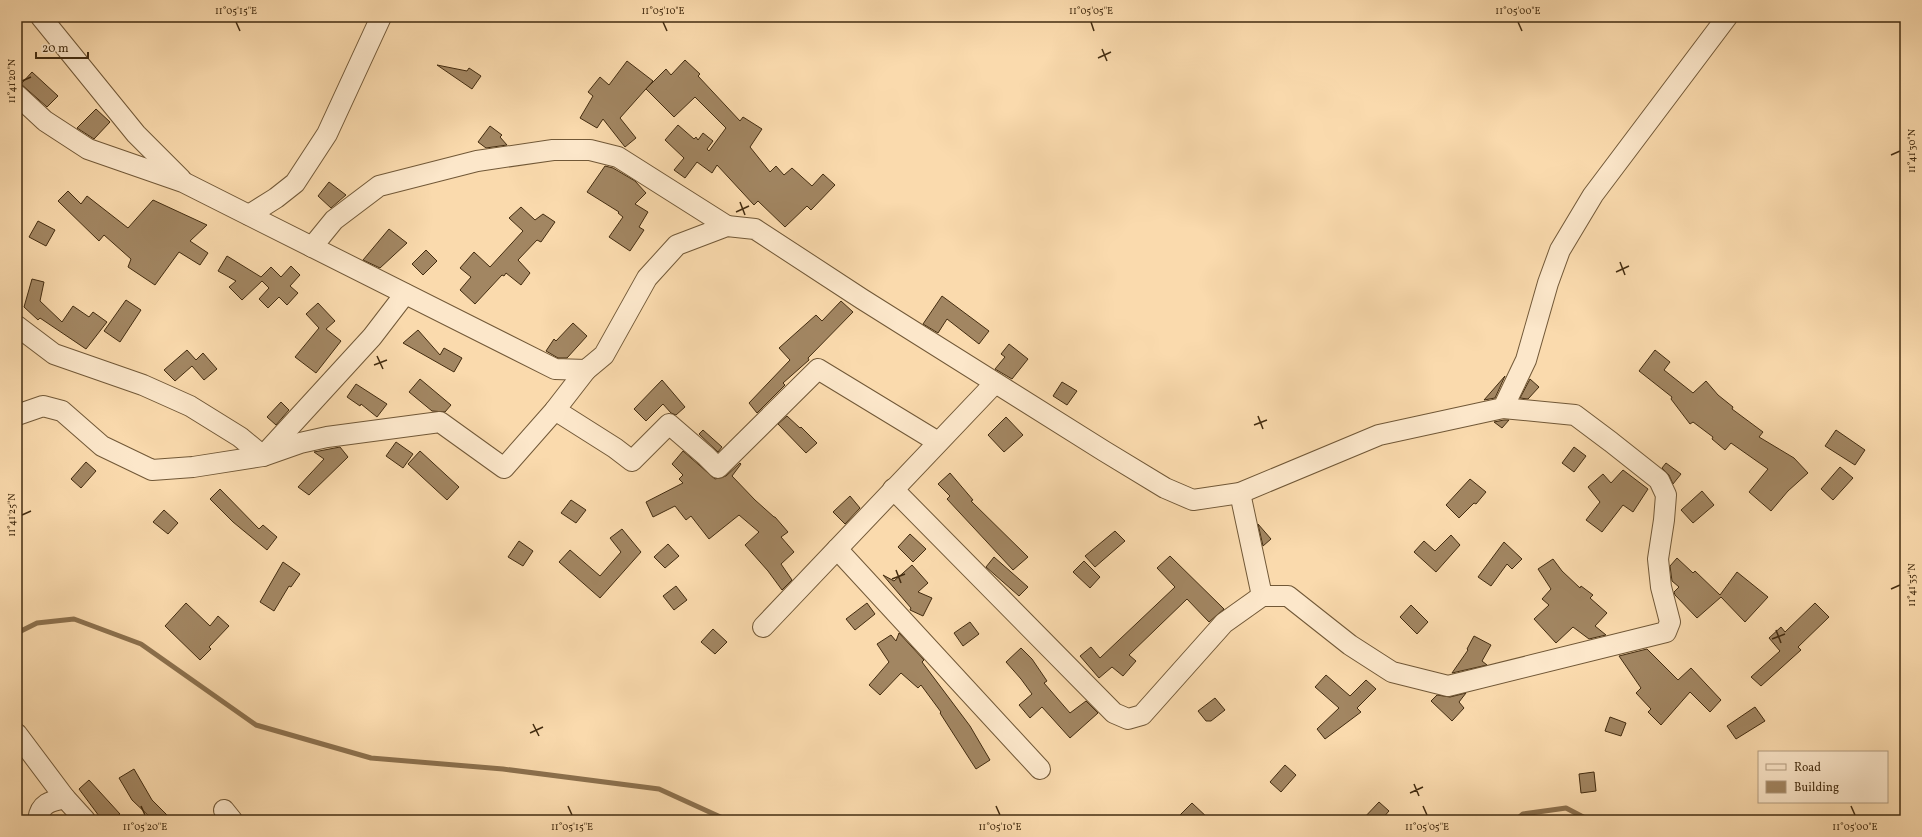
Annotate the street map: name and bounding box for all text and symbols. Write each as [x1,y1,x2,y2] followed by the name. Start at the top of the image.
[215,4,257,18] text: 11°05'15"E
[641,4,685,18] text: 11°05'10"E
[1069,4,1113,18] text: 11°05'05"E
[1495,4,1541,18] text: 11°05'00"E
[36,34,88,60] scale bar
[42,41,69,57] text: 20 m
[5,58,19,103] text: 11°41'20"N
[1905,128,1919,173] text: 11°41'30"N
[5,493,19,537] text: 11°41'25"N
[1905,563,1919,607] text: 11°41'35"N
[1758,751,1888,803] legend
[1794,760,1821,776] text: Road
[1794,780,1839,796] text: Building
[123,820,167,834] text: 11°05'20"E
[551,820,593,834] text: 11°05'15"E
[978,820,1022,834] text: 11°05'10"E
[1405,820,1449,834] text: 11°05'05"E
[1832,820,1878,834] text: 11°05'00"E

